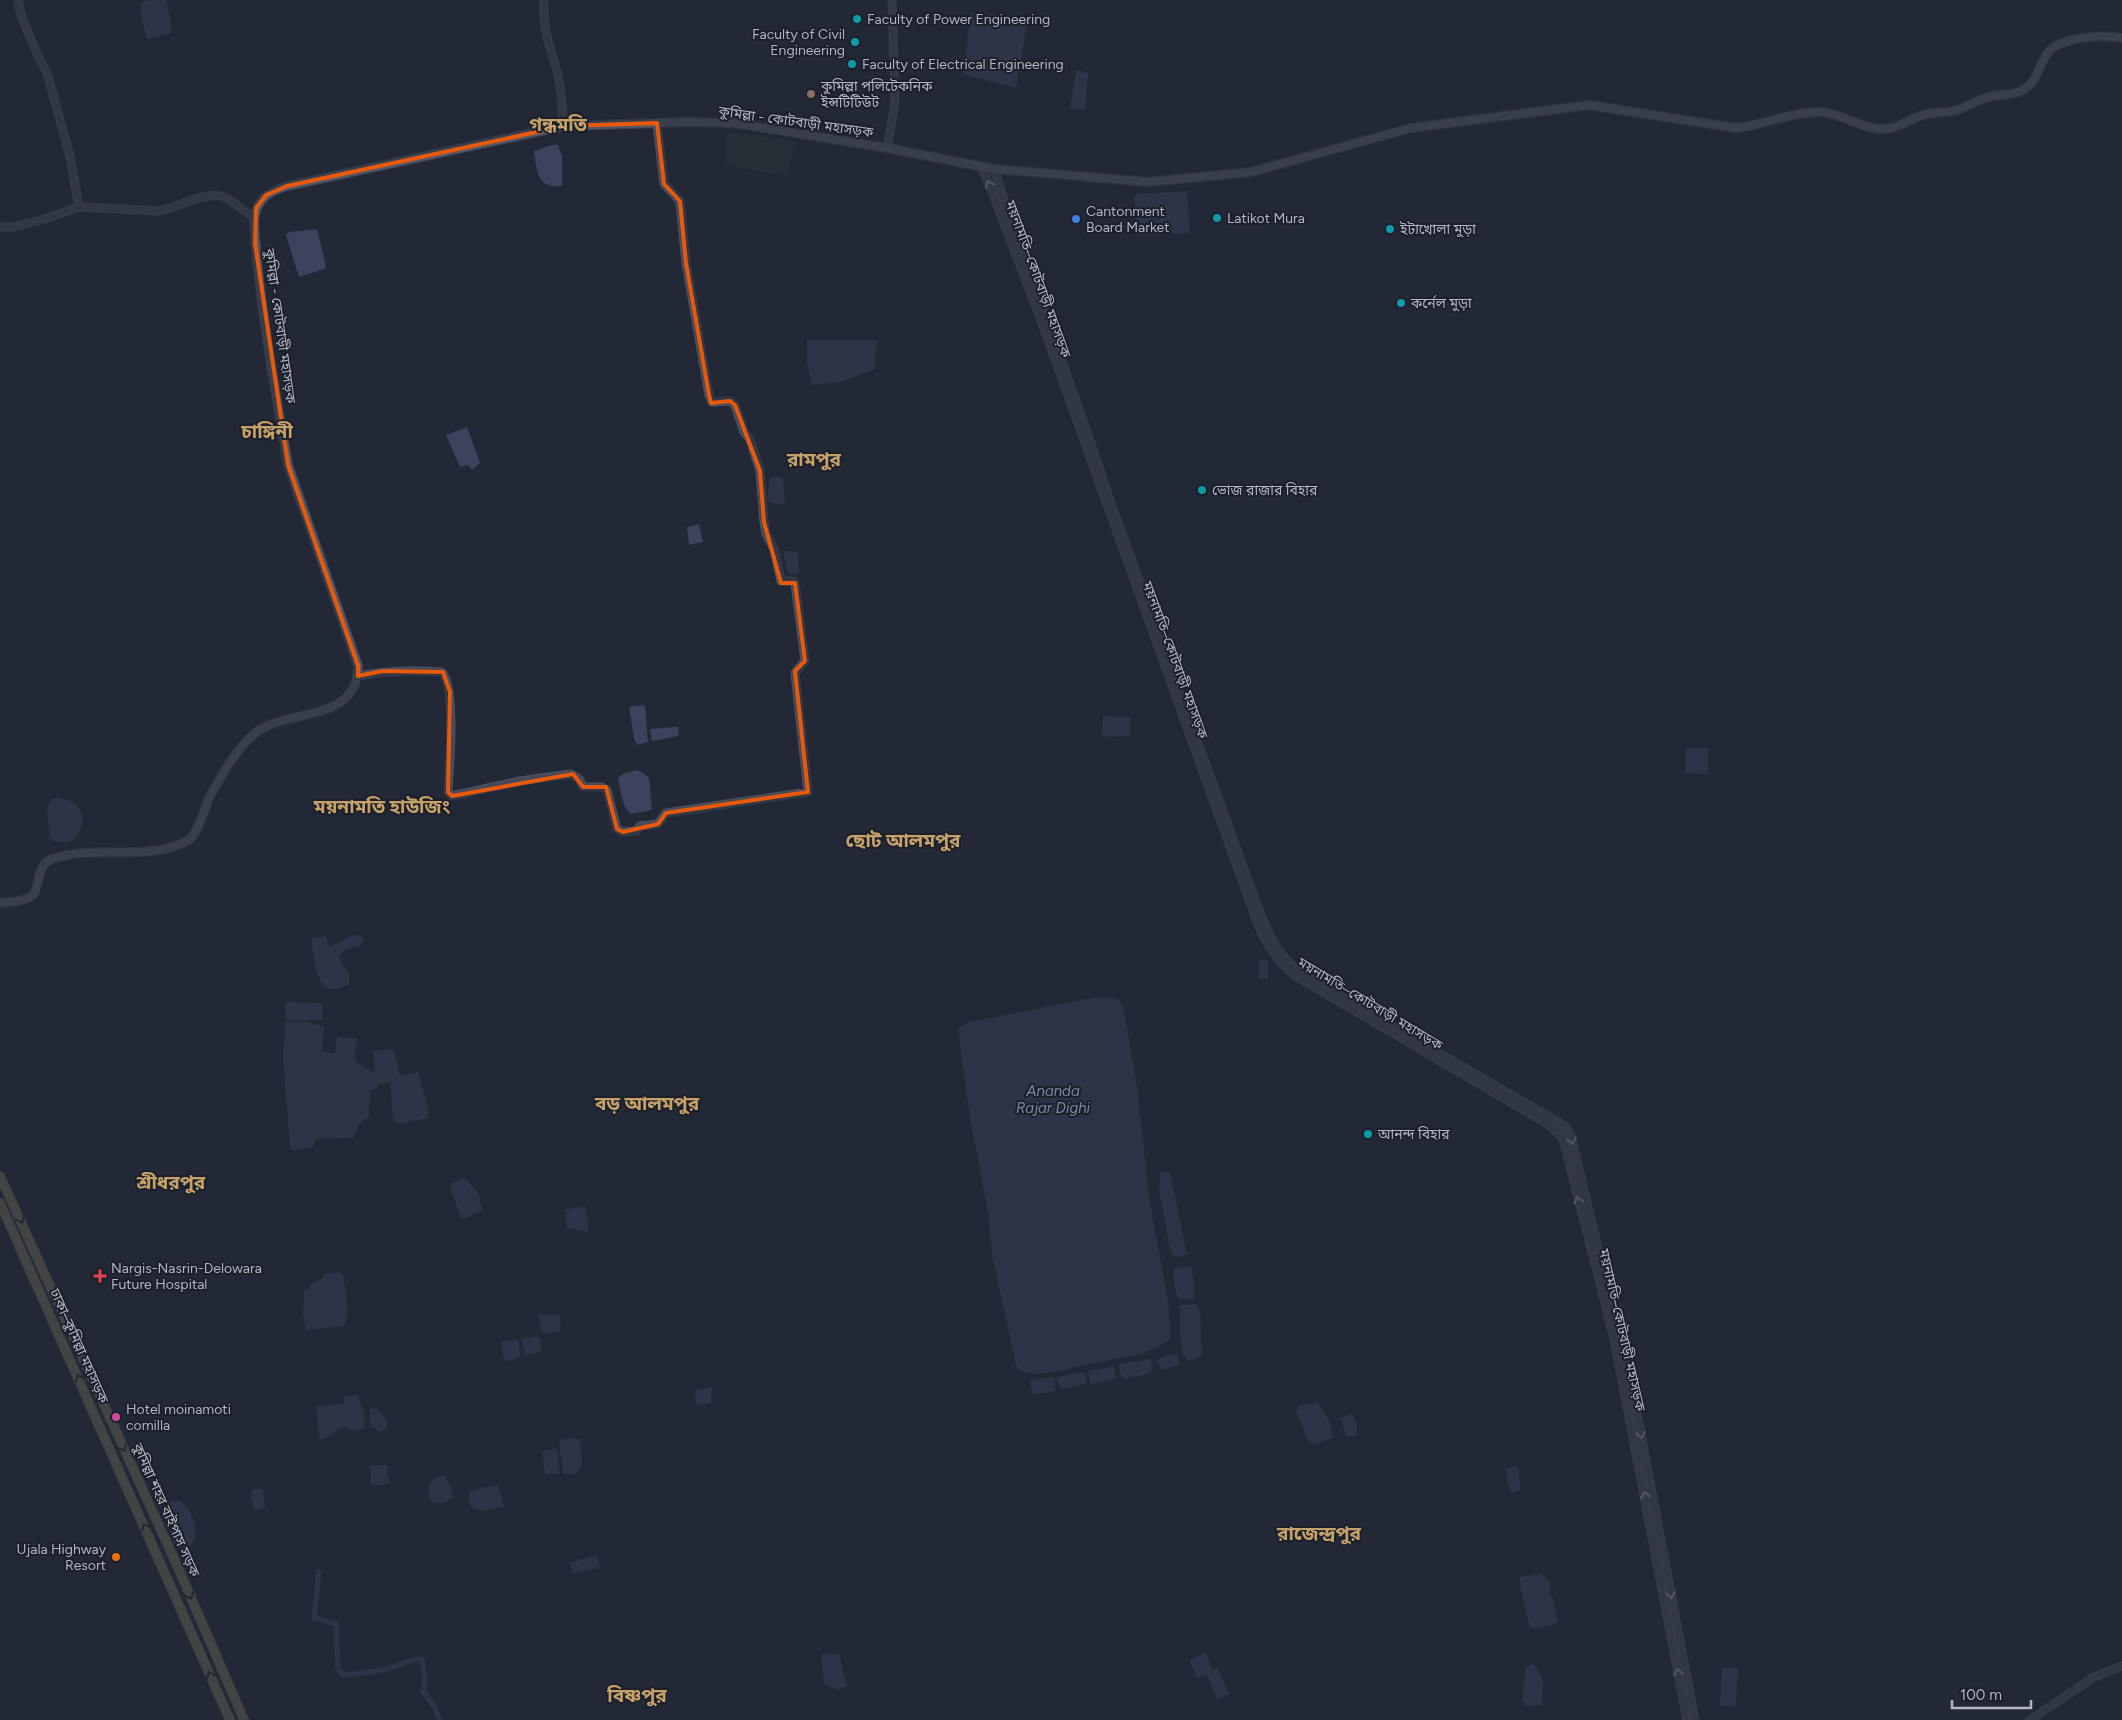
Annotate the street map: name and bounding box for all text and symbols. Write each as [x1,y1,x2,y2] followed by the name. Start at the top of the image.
[867,11,1050,28] place label: Faculty of Power Engineering
[851,13,863,25] marker: Faculty of Power Engineering
[752,26,845,59] place label: Faculty of Civil Engineering
[849,36,861,48] marker: Faculty of Civil Engineering
[862,56,1064,73] place label: Faculty of Electrical Engineering
[846,58,858,70] marker: Faculty of Electrical Engineering
[820,78,933,111] place label: কুমিল্লা পলিটেকনিক ইন্সটিটিউট
[805,88,817,100] marker: কুমিল্লা পলিটেকনিক ইন্সটিটিউট
[717,103,875,141] street label: কুমিল্লা - কোটবাড়ী মহাসড়ক
[529,113,588,136] district label: গন্ধমতি
[985,180,996,189] one-way arrow
[1001,197,1075,361] street label: ময়নামতি–কোটবাড়ী মহাসড়ক
[1086,203,1170,236] place label: Cantonment Board Market
[1227,210,1305,227] place label: Latikot Mura
[1211,212,1223,224] marker: Latikot Mura
[1070,213,1082,225] marker: Cantonment Board Market
[1399,221,1476,238] place label: ইটাখোলা মুড়া
[1384,223,1396,235] marker: ইটাখোলা মুড়া
[261,247,299,405] street label: কুমিল্লা - কোটবাড়ী মহাসড়ক
[1410,294,1472,312] place label: কর্নেল মুড়া
[1395,297,1407,309] marker: কর্নেল মুড়া
[240,420,293,443] district label: চাঙ্গিনী
[786,448,842,471] district label: রামপুর
[1212,482,1318,499] place label: ভোজ রাজার বিহার
[1196,484,1208,496] marker: ভোজ রাজার বিহার
[1138,578,1212,742] street label: ময়নামতি–কোটবাড়ী মহাসড়ক
[313,795,451,818] district label: ময়নামতি হাউজিং
[846,829,961,852] district label: ছোট আলমপুর
[1294,953,1446,1054] street label: ময়নামতি–কোটবাড়ী মহাসড়ক
[1016,1082,1091,1117] water label: Ananda Rajar Dighi
[594,1092,700,1115] district label: বড় আলমপুর
[1377,1126,1450,1143] place label: আনন্দ বিহার
[1362,1128,1374,1140] marker: আনন্দ বিহার
[1566,1136,1577,1145] one-way arrow
[136,1171,206,1194] district label: শ্রীধরপুর
[1573,1196,1584,1205] one-way arrow
[14,1215,25,1224] one-way arrow
[1595,1246,1649,1414] street label: ময়নামতি–কোটবাড়ী মহাসড়ক
[111,1260,262,1293] place label: Nargis-Nasrin-Delowara Future Hospital
[93,1269,107,1283] marker: Nargis-Nasrin-Delowara Future Hospital
[46,1285,112,1407] street label: ঢাকা–কুমিল্লা মহাসড়ক
[74,1374,85,1383] one-way arrow
[126,1401,231,1434] place label: Hotel moinamoti comilla
[110,1411,122,1423] marker: Hotel moinamoti comilla
[1636,1431,1646,1440] one-way arrow
[128,1440,203,1580] street label: কুমিল্লা শহর বাইপাস সড়ক
[117,1443,128,1452] one-way arrow
[1640,1491,1650,1500] one-way arrow
[1276,1522,1362,1545] district label: রাজেন্দ্রপুর
[140,1523,151,1532] one-way arrow
[17,1541,107,1574] place label: Ujala Highway Resort
[110,1551,122,1563] marker: Ujala Highway Resort
[183,1591,194,1600] one-way arrow
[1665,1591,1676,1599] one-way arrow
[1673,1668,1683,1676] one-way arrow
[206,1671,217,1680] one-way arrow
[1952,1678,2031,1710] scale bar
[606,1684,667,1707] district label: বিষ্ণপুর
[1960,1686,2002,1704] text: 100 m

